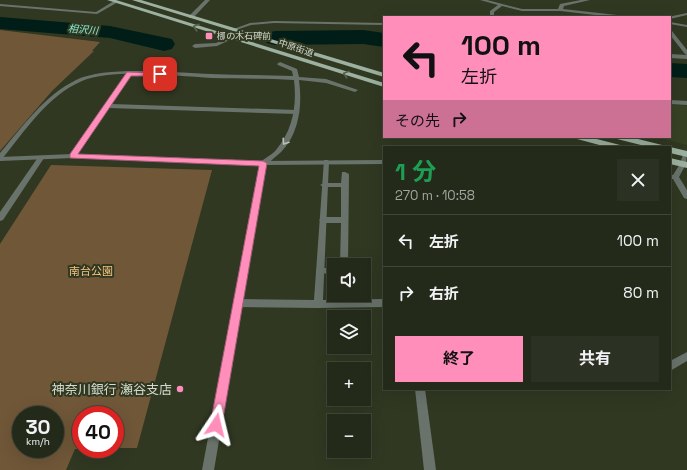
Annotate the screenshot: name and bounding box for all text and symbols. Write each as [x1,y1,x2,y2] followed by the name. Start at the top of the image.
[67,22,99,37] water label: 相沢川
[192,23,199,32] one-way arrow
[461,27,541,63] text: 100 m
[217,30,271,42] place label: 梛の木石碑前
[204,31,214,41] marker: 梛の木石碑前
[395,32,447,84] icon: left
[277,37,315,59] street label: 中原街道
[143,57,177,91] pin
[149,63,171,85] icon: arrive
[461,65,497,88] text: 左折
[343,71,350,79] one-way arrow
[448,108,470,130] icon: right
[395,111,440,130] text: その先
[283,137,290,144] one-way arrow
[395,156,436,187] text: 1 分
[617,159,659,201] button: close
[395,187,475,204] text: 270 m · 10:58
[395,230,417,252] icon: left
[617,231,659,250] text: 100 m
[429,232,459,251] text: 左折
[327,258,371,458] map controls
[327,258,371,302] button: sound
[69,264,113,278] park label: 南台公園
[395,282,417,304] icon: right
[623,283,659,302] text: 80 m
[429,284,459,303] text: 右折
[327,310,371,354] button: layers
[395,336,523,382] button: 終了
[531,336,659,382] button: 共有
[327,362,371,406] button: +
[52,381,172,398] place label: 神奈川銀行 瀬谷支店
[175,384,185,394] marker: 神奈川銀行 瀬谷支店
[195,404,237,446] position arrow
[72,406,124,458] speed limit sign: 40
[25,414,51,440] text: 30
[327,414,371,458] button: −
[26,435,50,448] text: km/h

